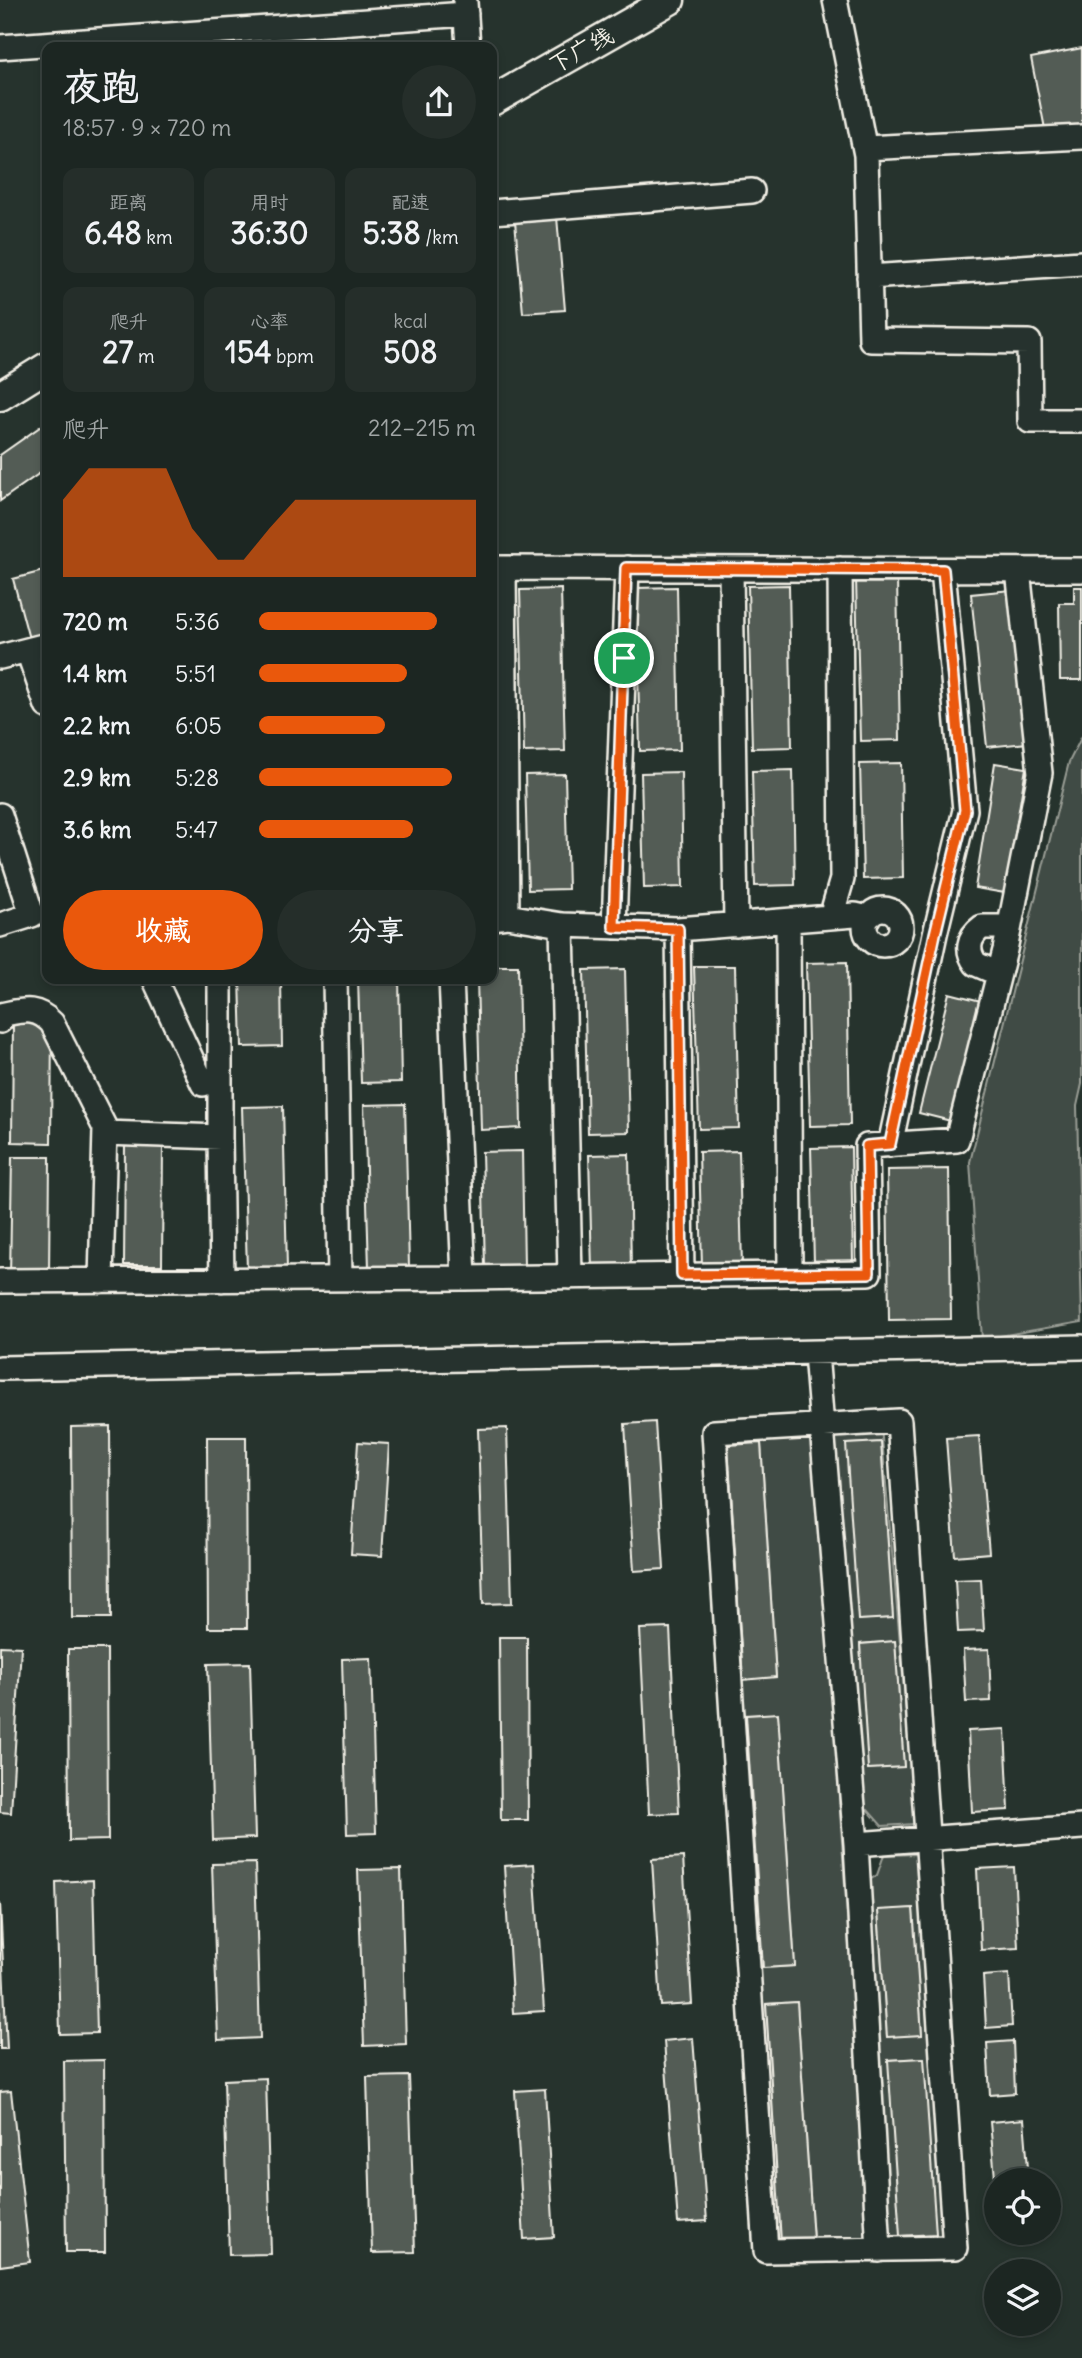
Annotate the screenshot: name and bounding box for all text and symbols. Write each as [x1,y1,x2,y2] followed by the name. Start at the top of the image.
[544,20,618,79] street label: 下广线
[63,63,139,110] text: 夜跑
[402,65,476,139] button: share
[63,113,232,142] text: 18:57 · 9 × 720 m
[109,190,148,214] text: 距离
[250,190,289,214] text: 用时
[391,190,430,214] text: 配速
[84,214,142,252] text: 6.48
[231,214,308,252] text: 36:30
[362,214,421,252] text: 5:38
[142,225,173,249] text: km
[421,225,459,249] text: /km
[109,309,148,333] text: 爬升
[250,309,289,333] text: 心率
[393,309,428,333] text: kcal
[102,333,133,371] text: 27
[225,333,271,371] text: 154
[383,333,438,371] text: 508
[133,344,155,368] text: m
[271,344,314,368] text: bpm
[368,413,476,442] text: 212–215 m
[63,414,109,443] text: 爬升
[63,607,128,636] text: 720 m
[175,607,220,636] text: 5:36
[594,628,654,688] pin
[605,639,643,677] icon: arrive
[63,659,127,688] text: 1.4 km
[175,659,216,688] text: 5:51
[63,711,130,740] text: 2.2 km
[175,711,222,740] text: 6:05
[63,763,131,792] text: 2.9 km
[175,763,219,792] text: 5:28
[63,815,131,844] text: 3.6 km
[175,815,218,844] text: 5:47
[63,890,263,970] button: 收藏
[277,890,476,970] button: 分享
[984,2168,1061,2336] map controls
[984,2168,1061,2245] button: locate
[984,2259,1061,2336] button: layers

